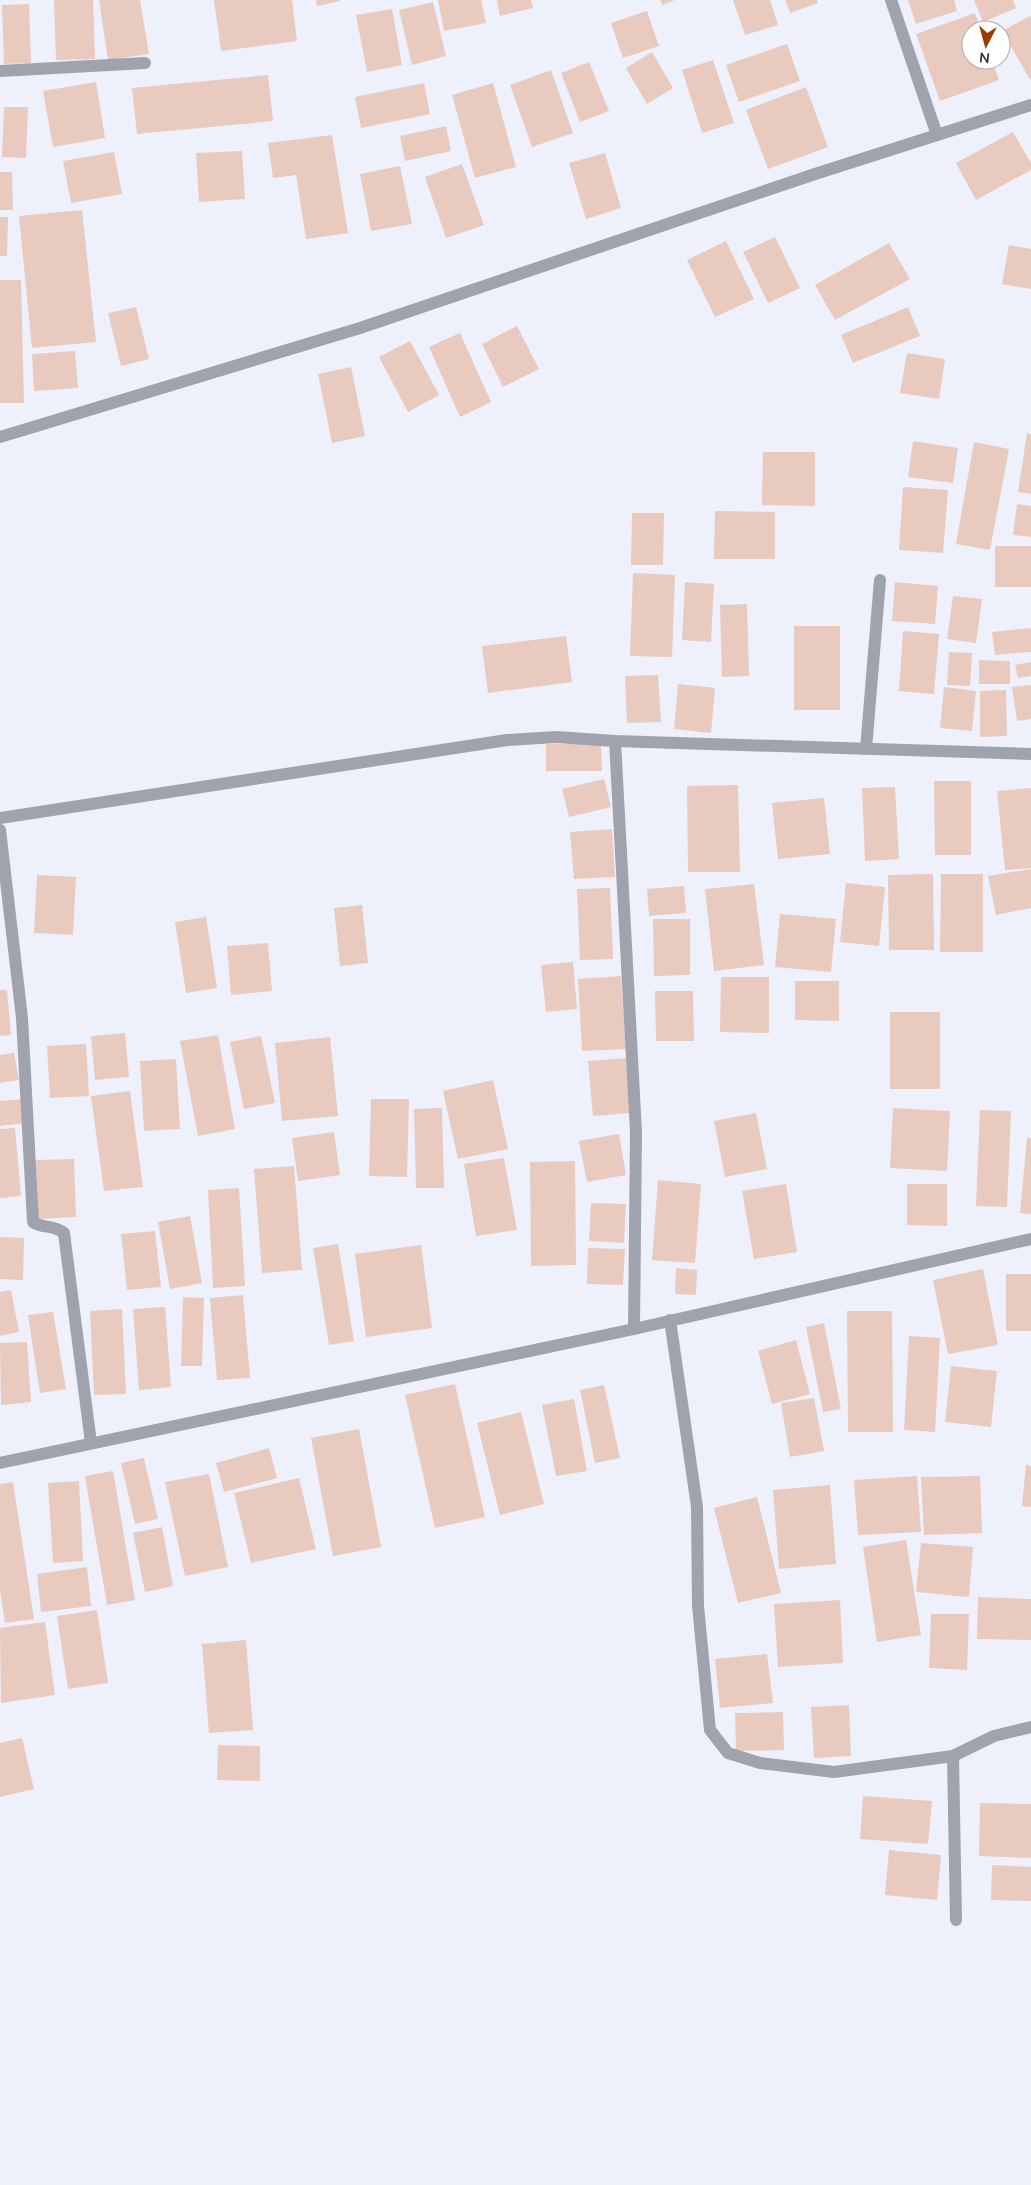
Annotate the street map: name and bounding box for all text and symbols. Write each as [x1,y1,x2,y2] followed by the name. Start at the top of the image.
[961,20,1011,70] north arrow
[978,47,991,67] text: N

